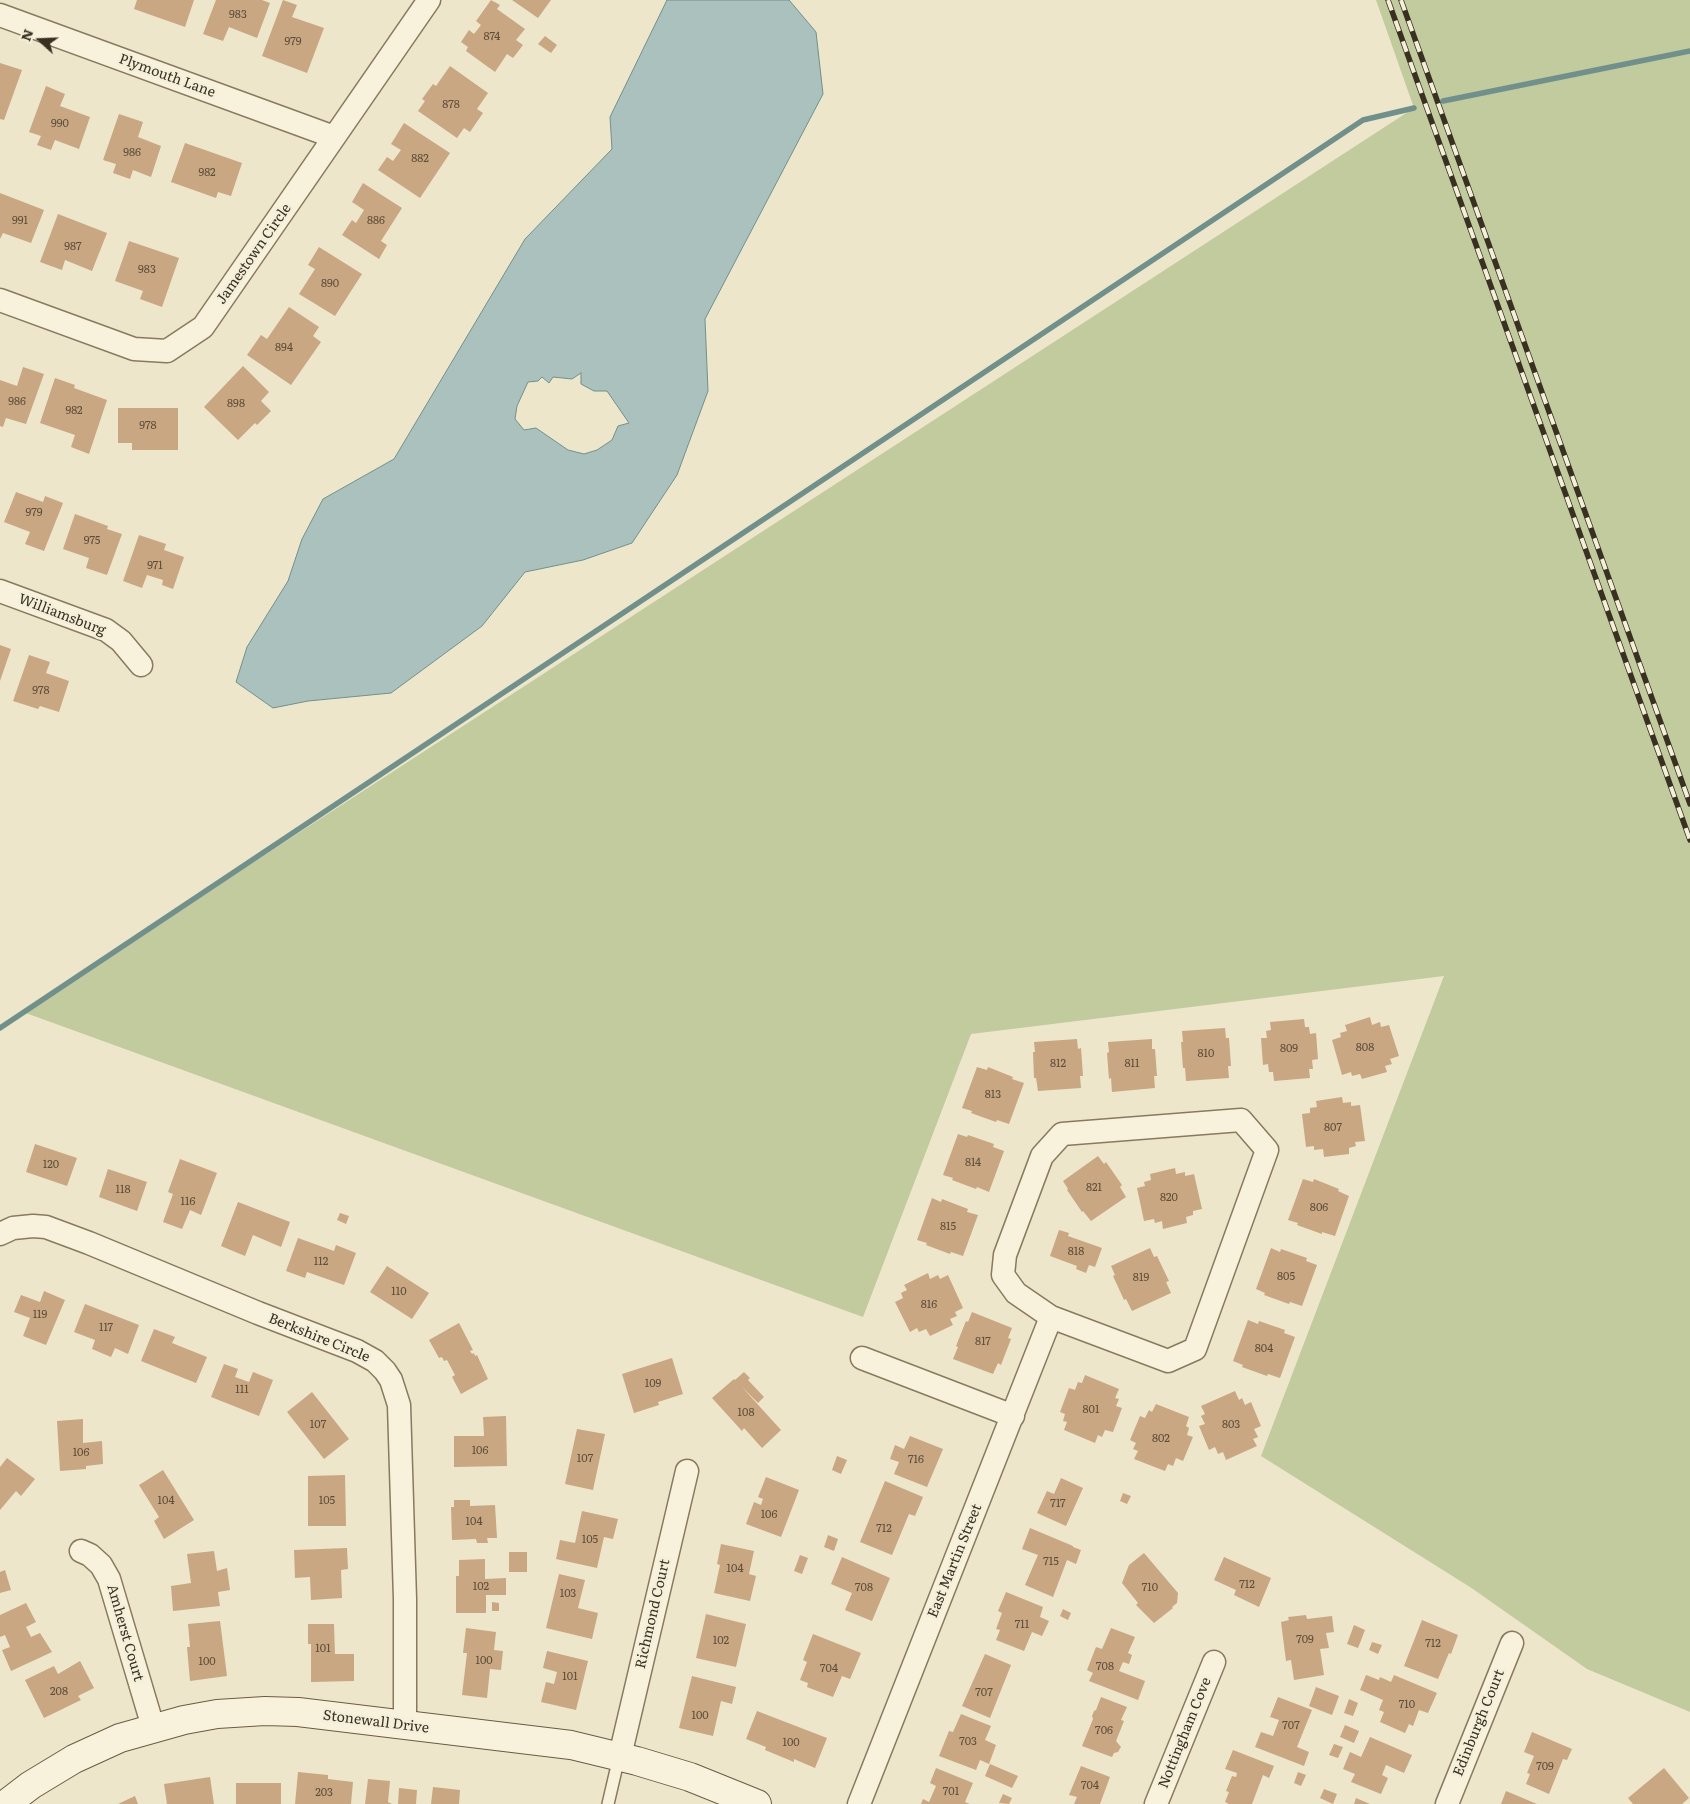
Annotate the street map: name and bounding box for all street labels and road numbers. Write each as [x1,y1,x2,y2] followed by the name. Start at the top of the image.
[117,51,217,101] street label: Plymouth Lane
[213,201,295,307] street label: Jamestown Circle
[16,591,108,639] street label: Williamsburg
[266,1310,372,1366] street label: Berkshire Circle
[925,1502,985,1620] street label: East Martin Street
[632,1558,674,1670] street label: Richmond Court
[103,1583,147,1683] street label: Amherst Court
[1450,1667,1508,1779] street label: Edinburgh Court
[1155,1675,1215,1791] street label: Nottingham Cove
[322,1707,430,1737] street label: Stonewall Drive

